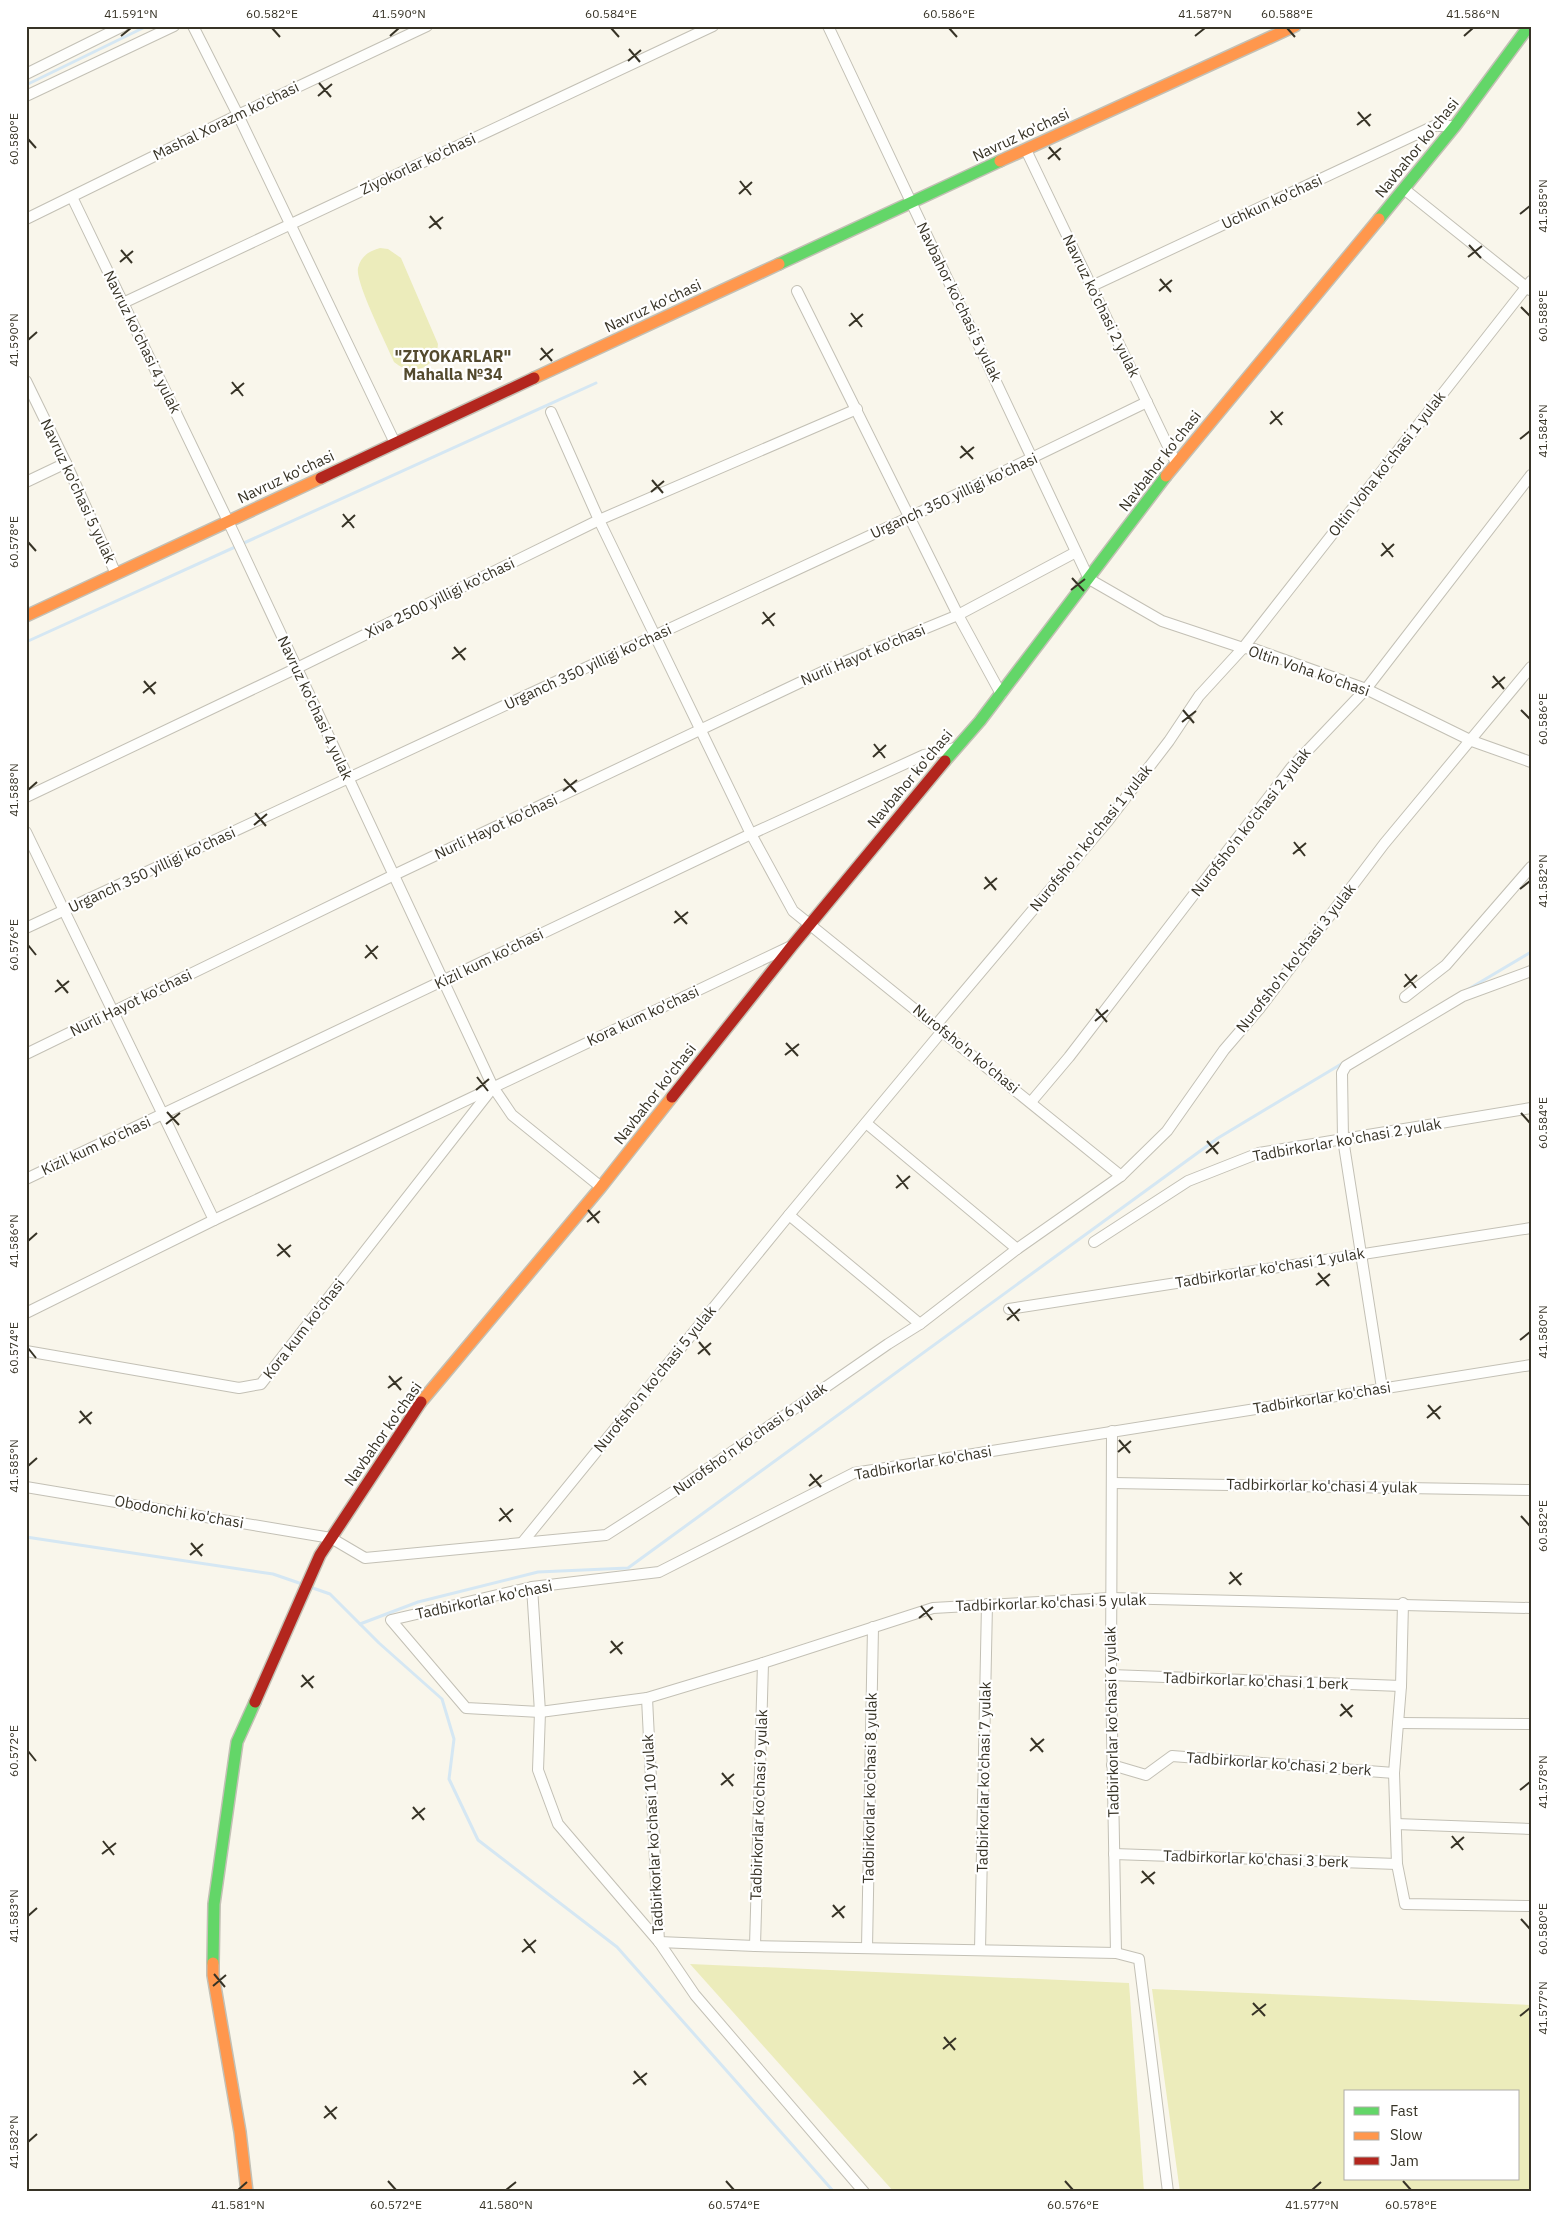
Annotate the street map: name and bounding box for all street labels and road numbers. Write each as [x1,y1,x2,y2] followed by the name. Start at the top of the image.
[150,77,302,164] street label: Mashal Xorazm ko'chasi
[1371,94,1463,201] street label: Navbahor ko'chasi
[969,104,1072,165] street label: Navruz ko'chasi
[357,128,479,199] street label: Ziyokorlar ko'chasi
[1218,170,1325,233] street label: Uchkun ko'chasi
[913,219,1006,385] street label: Navbahor ko'chasi 5 yulak
[1059,231,1144,380] street label: Navruz ko'chasi 2 yulak
[100,267,185,416] street label: Navruz ko'chasi 4 yulak
[601,275,704,336] street label: Navruz ko'chasi
[1324,387,1449,540] street label: Oltin Voha ko'chasi 1 yulak
[1114,406,1205,515] street label: Navbahor ko'chasi
[37,416,120,566] street label: Navruz ko'chasi 5 yulak
[234,446,337,507] street label: Navruz ko'chasi
[867,448,1040,543] street label: Urganch 350 yilligi ko'chasi
[362,553,518,642] street label: Xiva 2500 yilligi ko'chasi
[501,619,674,714] street label: Urganch 350 yilligi ko'chasi
[798,620,928,689] street label: Nurli Hayot ko'chasi
[274,633,357,783] street label: Navruz ko'chasi 4 yulak
[1246,641,1372,700] street label: Oltin Voha ko'chasi
[863,726,956,832] street label: Navbahor ko'chasi
[1187,743,1315,900] street label: Nurofsho'n ko'chasi 2 yulak
[1025,760,1156,915] street label: Nurofsho'n ko'chasi 1 yulak
[431,790,560,863] street label: Nurli Hayot ko'chasi
[65,822,238,917] street label: Urganch 350 yilligi ko'chasi
[1232,879,1360,1036] street label: Nurofsho'n ko'chasi 3 yulak
[431,924,546,993] street label: Kizil kum ko'chasi
[67,965,195,1040] street label: Nurli Hayot ko'chasi
[584,981,702,1050] street label: Kora kum ko'chasi
[909,1000,1023,1097] street label: Nurofsho'n ko'chasi
[609,1039,700,1148] street label: Navbahor ko'chasi
[38,1112,154,1179] street label: Kizil kum ko'chasi
[1251,1114,1443,1165] street label: Tadbirkorlar ko'chasi 2 yulak
[1174,1243,1366,1292] street label: Tadbirkorlar ko'chasi 1 yulak
[259,1275,349,1382] street label: Kora kum ko'chasi
[589,1301,720,1456] street label: Nurofsho'n ko'chasi 5 yulak
[1252,1377,1392,1418] street label: Tadbirkorlar ko'chasi
[340,1378,426,1489] street label: Navbahor ko'chasi
[669,1378,830,1499] street label: Nurofsho'n ko'chasi 6 yulak
[853,1441,993,1484] street label: Tadbirkorlar ko'chasi
[1226,1474,1418,1497] street label: Tadbirkorlar ko'chasi 4 yulak
[113,1491,245,1532] street label: Obodonchi ko'chasi
[414,1576,554,1623] street label: Tadbirkorlar ko'chasi
[955,1590,1147,1615] street label: Tadbirkorlar ko'chasi 5 yulak
[1100,1626,1123,1818] street label: Tadbirkorlar ko'chasi 6 yulak
[1163,1668,1349,1693] street label: Tadbirkorlar ko'chasi 1 berk
[972,1681,995,1873] street label: Tadbirkorlar ko'chasi 7 yulak
[858,1692,881,1884] street label: Tadbirkorlar ko'chasi 8 yulak
[746,1709,771,1901] street label: Tadbirkorlar ko'chasi 9 yulak
[638,1733,667,1934] street label: Tadbirkorlar ko'chasi 10 yulak
[1186,1748,1372,1779] street label: Tadbirkorlar ko'chasi 2 berk
[1163,1846,1349,1871] street label: Tadbirkorlar ko'chasi 3 berk

